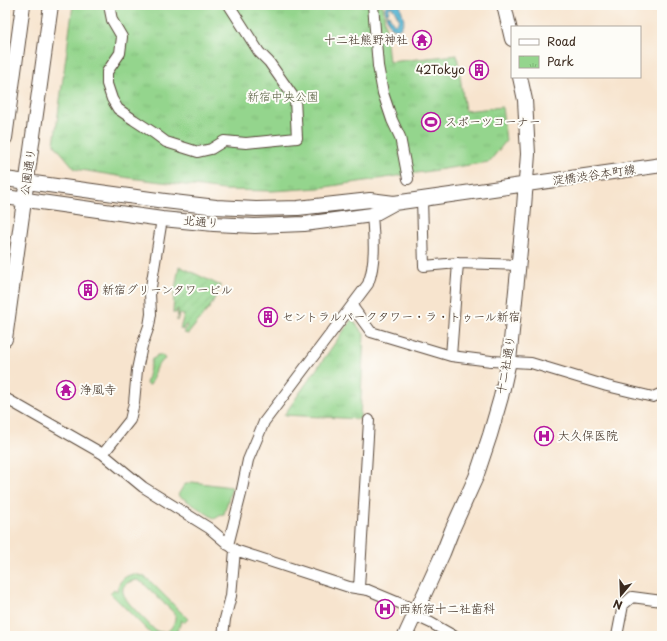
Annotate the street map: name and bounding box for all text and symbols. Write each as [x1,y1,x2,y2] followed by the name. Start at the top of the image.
[511,26,641,78] legend
[411,29,433,51] temple icon: 十二社熊野神社
[324,30,408,48] place label: 十二社熊野神社
[547,32,576,50] text: Road
[547,52,574,70] text: Park
[468,59,490,81] building icon: 42Tokyo
[416,60,465,78] place label: 42Tokyo
[247,87,319,105] park label: 新宿中央公園
[420,111,442,133] sports icon: スポーツコーナー
[445,112,541,130] place label: スポーツコーナー
[15,147,39,197] street label: 公園通り
[551,159,637,189] street label: 淀橋渋谷本町線
[182,210,220,232] street label: 北通り
[77,279,99,301] building icon: 新宿グリーンタワービル
[102,280,233,298] place label: 新宿グリーンタワービル
[257,306,279,328] building icon: セントラルパークタワー・ラ・トゥール新宿
[282,307,521,325] place label: セントラルパークタワー・ラ・トゥール新宿
[491,334,519,396] street label: 十二社通り
[55,379,77,401] temple icon: 浄風寺
[80,380,116,398] place label: 浄風寺
[533,425,555,447] hospital icon: 大久保医院
[558,426,618,444] place label: 大久保医院
[601,575,641,615] north arrow
[610,595,624,614] text: N
[374,598,396,620] hospital icon: 西新宿十二社歯科
[399,599,495,617] place label: 西新宿十二社歯科

